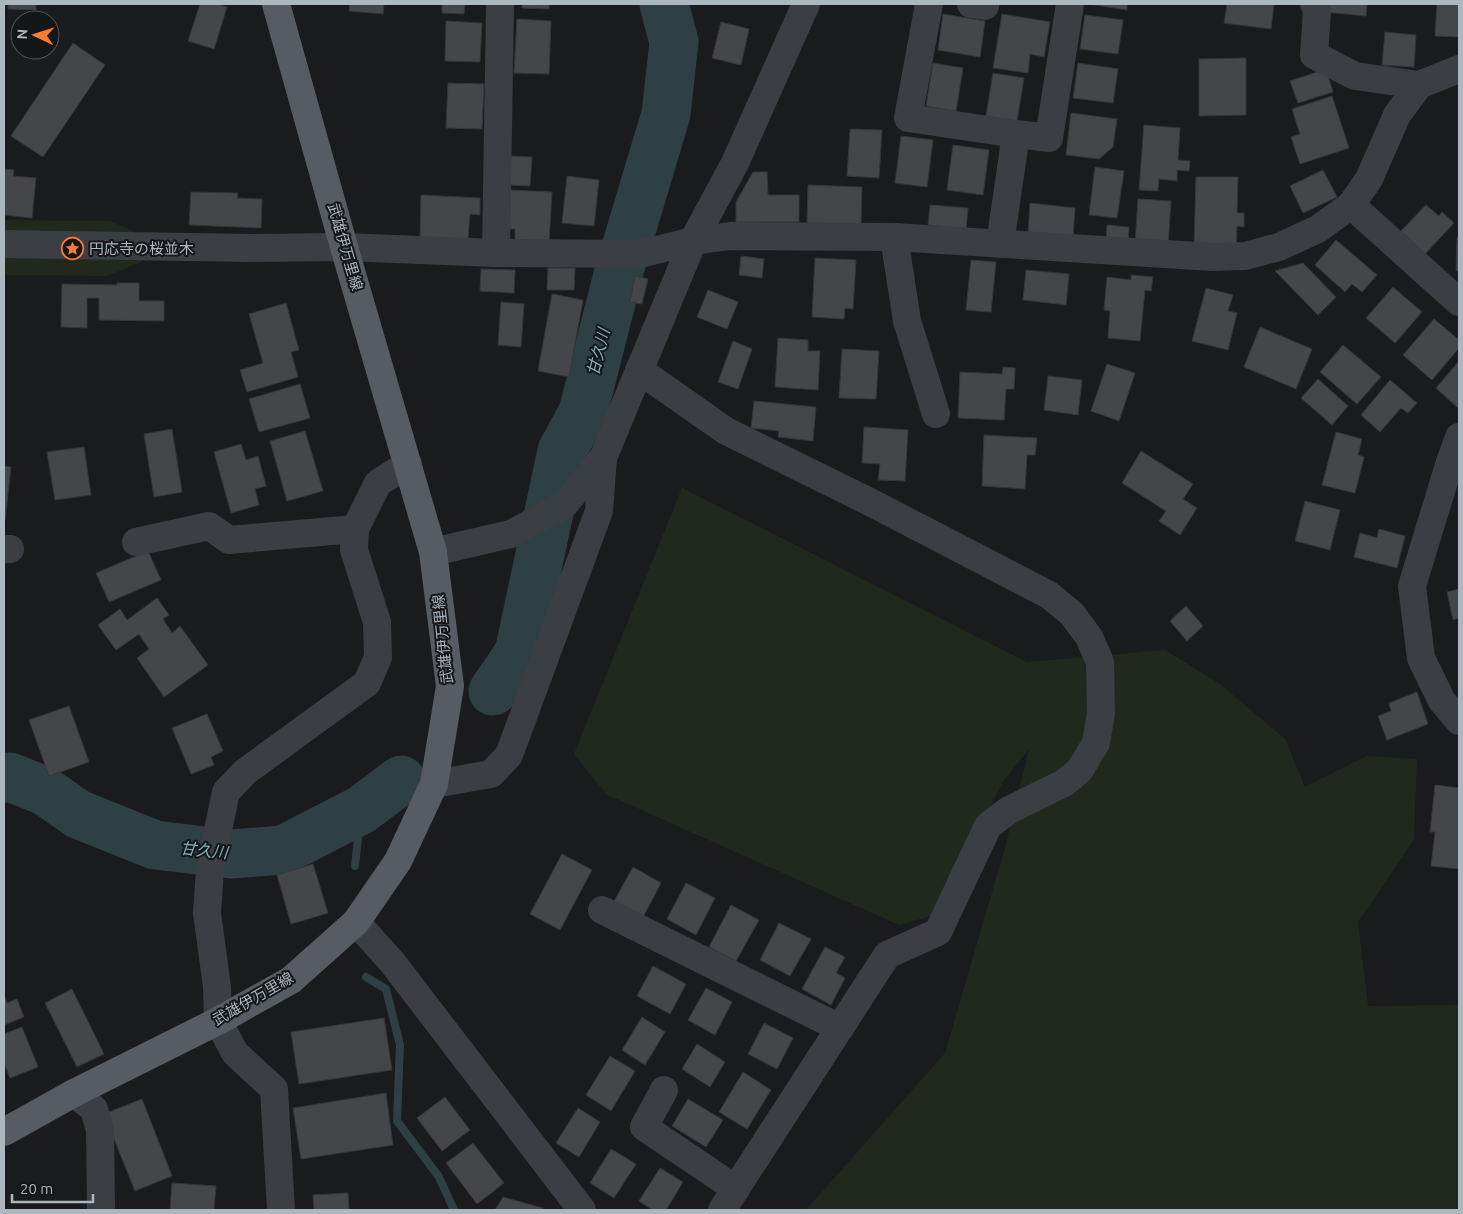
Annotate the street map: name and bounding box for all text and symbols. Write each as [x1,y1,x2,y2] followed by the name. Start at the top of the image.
[10,10,60,60] north arrow
[14,28,30,40] text: N
[325,201,366,292] street label: 武雄伊万里線
[61,237,85,261] place icon: 円応寺の桜並木
[89,240,194,257] place label: 円応寺の桜並木
[583,325,613,377] water label: 甘久川
[429,593,456,685] street label: 武雄伊万里線
[179,839,231,862] water label: 甘久川
[210,969,296,1028] street label: 武雄伊万里線
[12,1172,94,1204] scale bar
[20,1180,53,1197] text: 20 m

